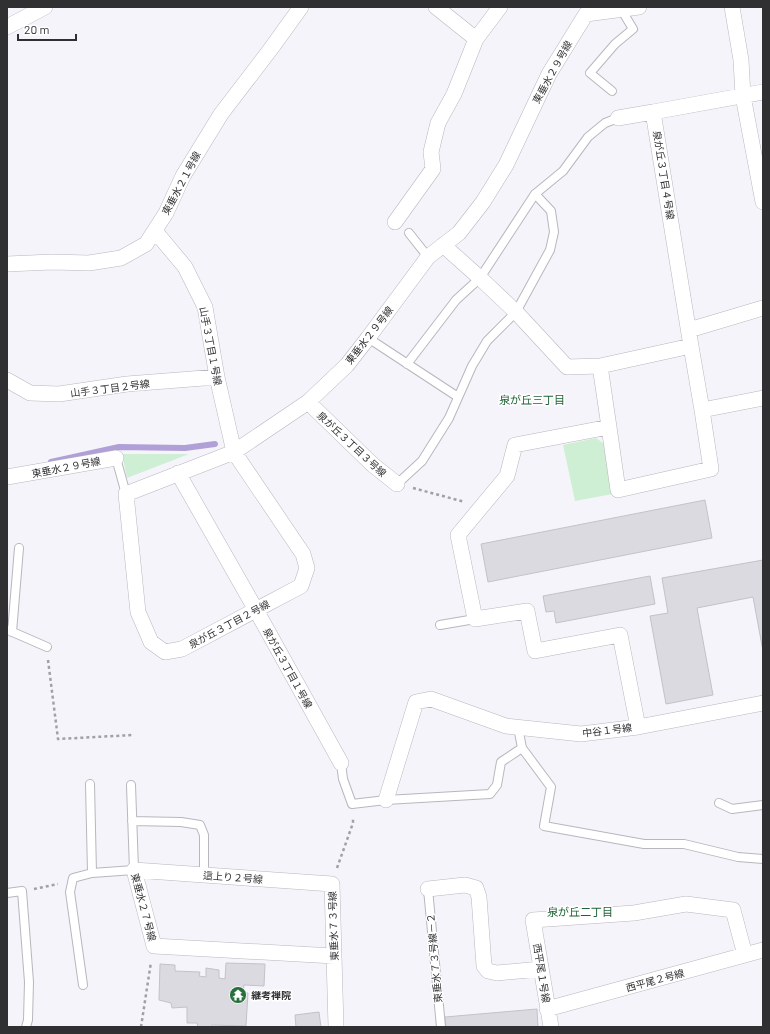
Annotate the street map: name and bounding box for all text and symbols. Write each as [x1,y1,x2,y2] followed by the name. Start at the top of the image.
[18,16,76,42] scale bar
[24,22,50,36] text: 20 m
[530,38,574,106] street label: 東垂水２９号線
[651,130,677,220] street label: 泉が丘３丁目４号線
[159,149,203,217] street label: 東垂水２１号線
[343,304,395,366] street label: 東垂水２９号線
[197,306,225,386] street label: 山手３丁目１号線
[70,377,150,399] street label: 山手３丁目２号線
[499,393,565,406] district label: 泉が丘三丁目
[315,409,389,479] street label: 泉が丘３丁目３号線
[30,454,102,480] street label: 東垂水２９号線
[186,598,272,650] street label: 泉が丘３丁目２号線
[261,626,315,710] street label: 泉が丘３丁目１号線
[581,721,633,739] street label: 中谷１号線
[203,869,263,885] street label: 這上り２号線
[129,872,159,942] street label: 東垂水２７号線
[326,891,340,961] street label: 東垂水７３号線
[547,905,613,918] district label: 泉が丘二丁目
[424,913,444,1003] street label: 東垂水７３号線－２
[531,942,553,1004] street label: 西平尾１号線
[624,966,686,994] street label: 西平尾２号線
[228,985,248,1005] temple icon: 継考禅院
[251,989,291,1001] place label: 継考禅院

